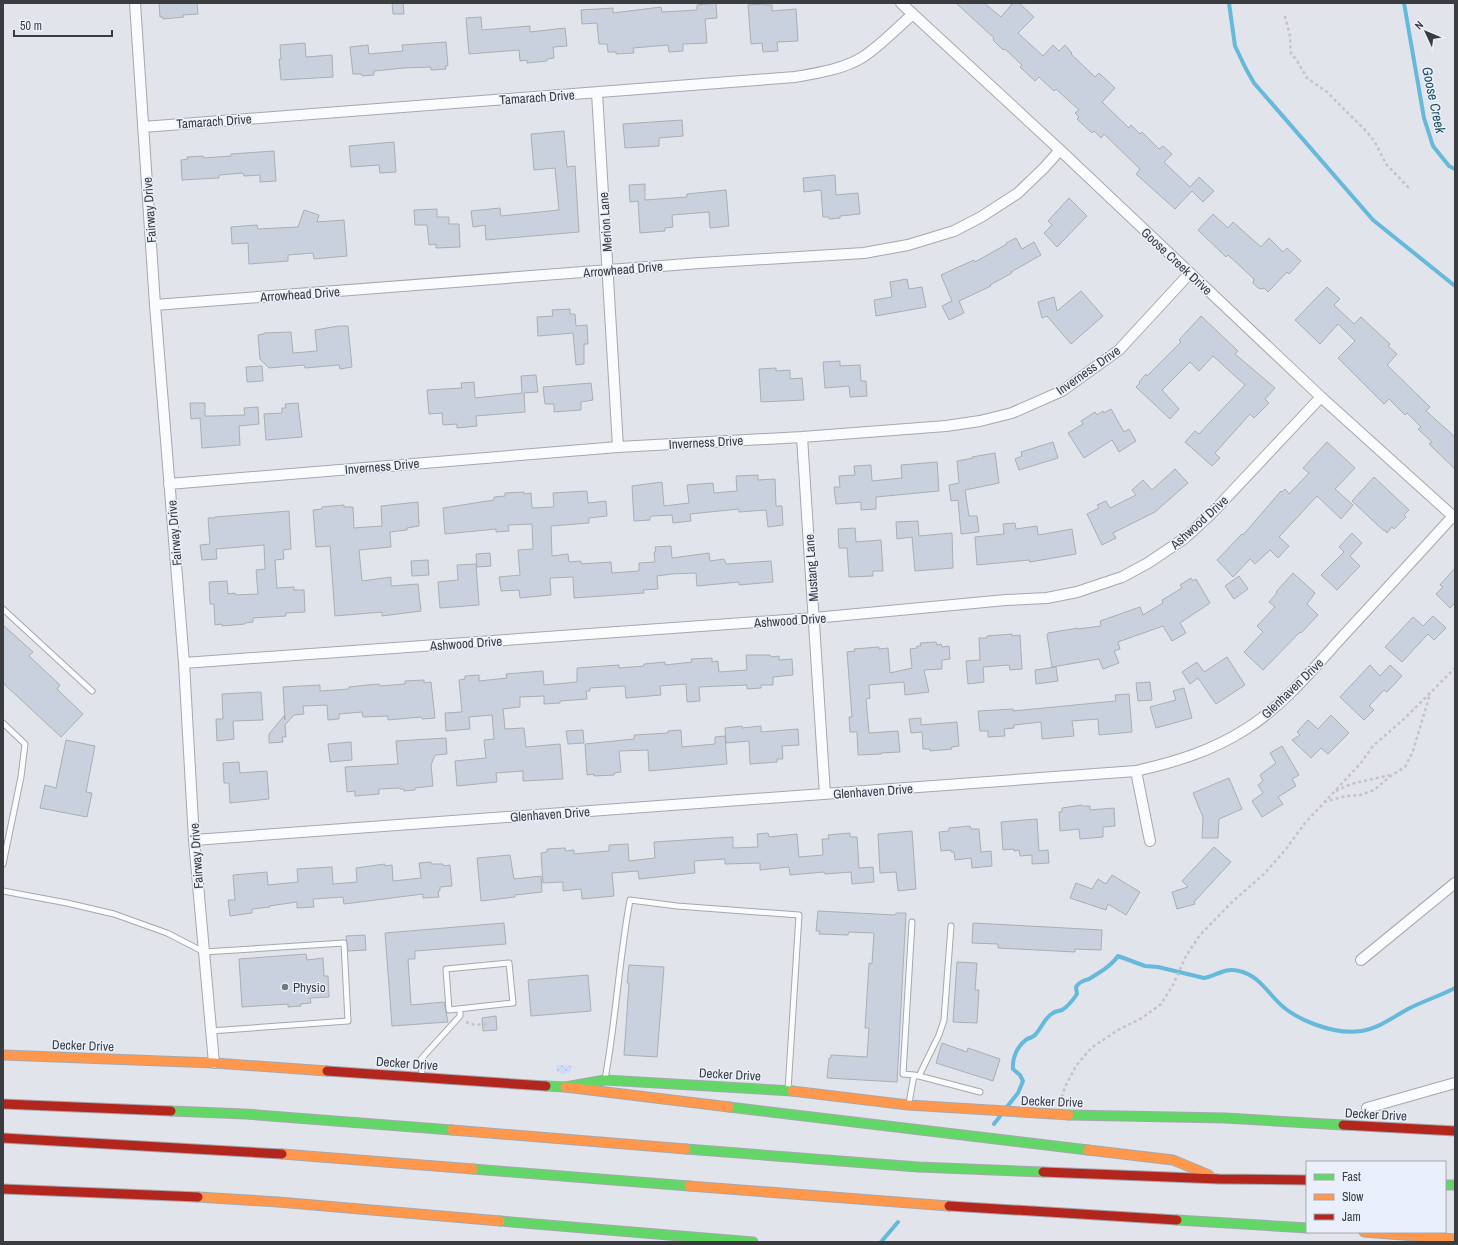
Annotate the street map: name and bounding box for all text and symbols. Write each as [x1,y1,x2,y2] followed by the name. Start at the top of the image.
[14,12,112,38] scale bar
[1406,12,1446,52] north arrow
[20,18,42,34] text: 50 m
[1412,18,1426,32] text: N
[1418,65,1450,136] water label: Goose Creek
[499,86,575,109] street label: Tamarach Drive
[176,110,252,133] street label: Tamarach Drive
[139,176,160,243] street label: Fairway Drive
[595,191,616,252] street label: Merion Lane
[1137,224,1216,299] street label: Goose Creek Drive
[581,258,664,282] street label: Arrowhead Drive
[259,283,341,306] street label: Arrowhead Drive
[1053,342,1124,399] street label: Inverness Drive
[668,432,744,453] street label: Inverness Drive
[344,455,420,478] street label: Inverness Drive
[1166,492,1232,554] street label: Ashwood Drive
[163,499,186,566] street label: Fairway Drive
[801,534,822,602] street label: Mustang Lane
[752,609,827,632] street label: Ashwood Drive
[428,632,503,655] street label: Ashwood Drive
[1258,654,1327,722] street label: Glenhaven Drive
[833,780,914,803] street label: Glenhaven Drive
[510,803,591,826] street label: Glenhaven Drive
[186,822,207,889] street label: Fairway Drive
[293,979,326,996] place label: Physio
[280,982,290,992] marker: Physio
[52,1036,114,1055] street label: Decker Drive
[375,1053,439,1074] street label: Decker Drive
[698,1064,762,1085] street label: Decker Drive
[1021,1092,1083,1111] street label: Decker Drive
[1344,1104,1408,1125] street label: Decker Drive
[1306,1161,1446,1233] legend
[1342,1169,1361,1185] text: Fast
[1342,1189,1364,1205] text: Slow
[1342,1209,1361,1225] text: Jam

